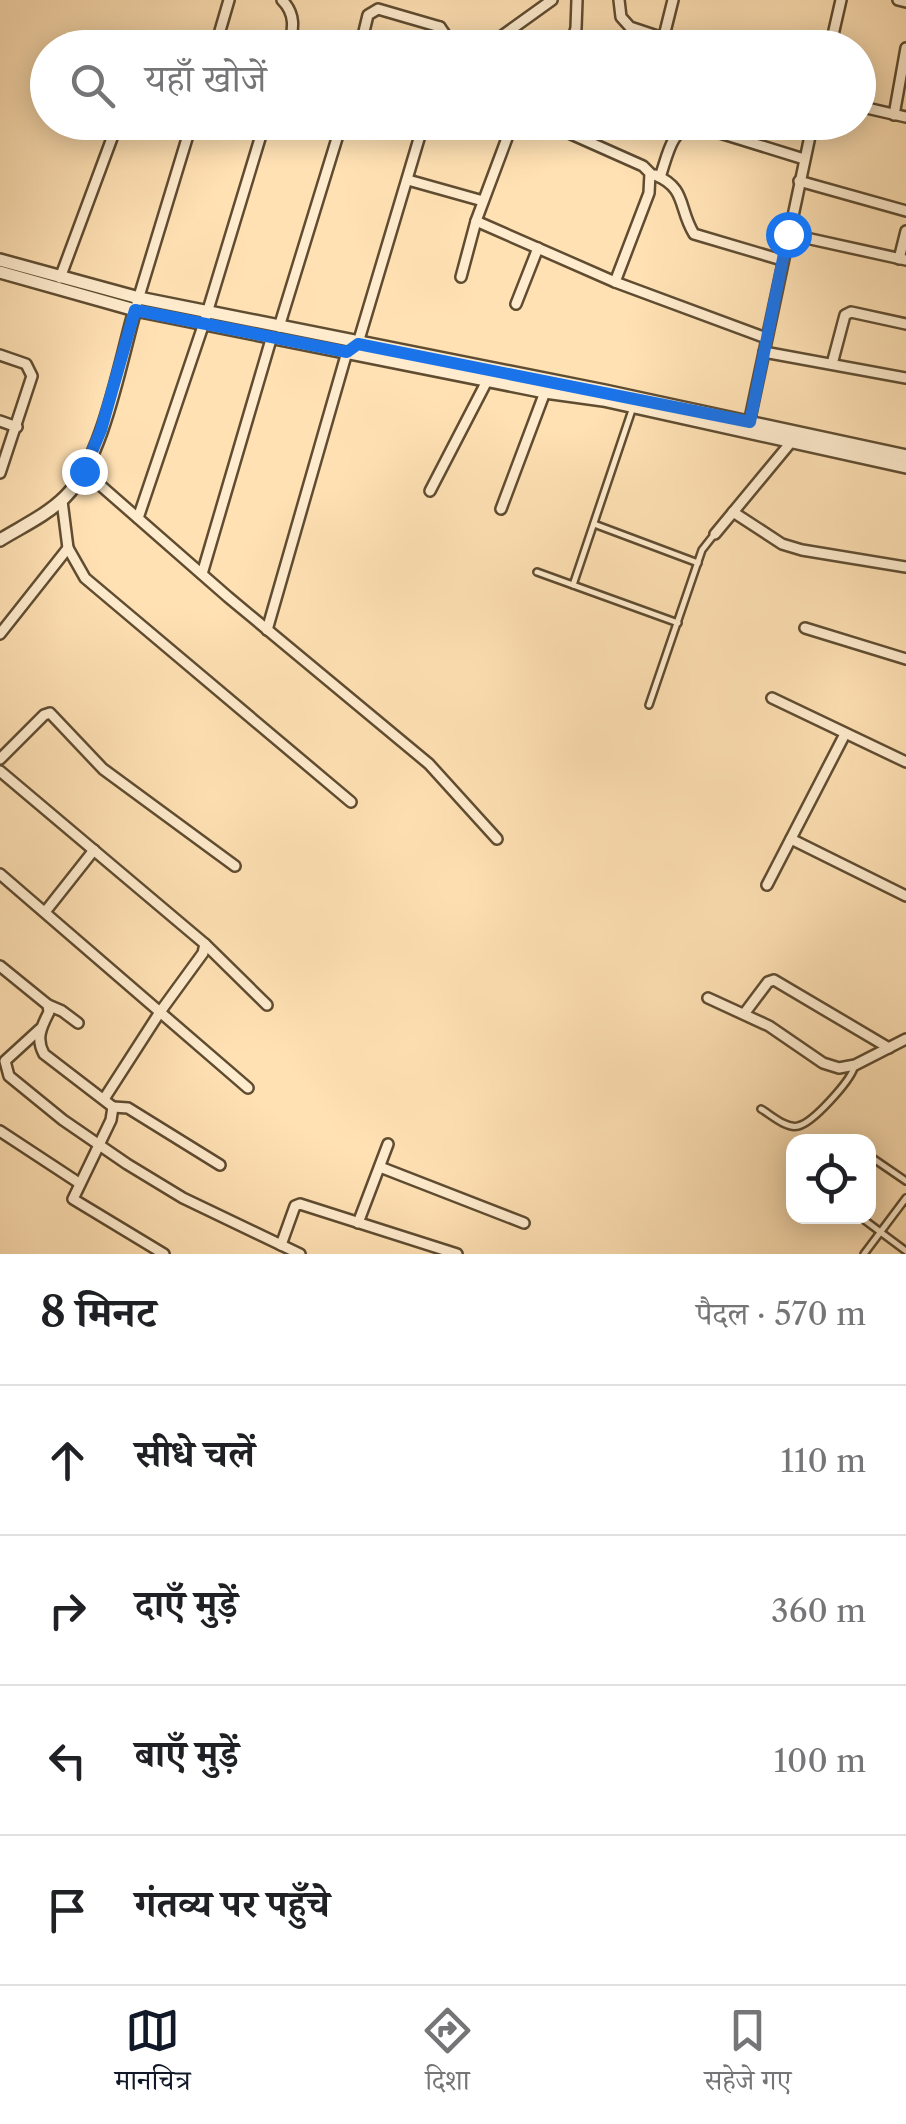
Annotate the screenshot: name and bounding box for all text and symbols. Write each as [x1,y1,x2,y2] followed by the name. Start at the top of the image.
[30,30,876,140] search box
[145,55,266,102] text: यहाँ खोजें
[65,58,120,113] icon: search
[766,212,812,258] route start
[62,449,108,495] route end
[786,1134,876,1224] map controls
[786,1134,876,1224] button: locate
[40,1286,156,1338] text: 8 मिनट
[696,1294,866,1333] text: पैदल · 570 m
[135,1430,255,1477] text: सीधे चलें
[40,1433,95,1488] icon: ahead
[780,1441,866,1480] text: 110 m
[135,1580,238,1627] text: दाएँ मुड़ें
[40,1583,95,1638] icon: right
[771,1591,866,1630] text: 360 m
[135,1730,239,1777] text: बाएँ मुड़ें
[40,1733,95,1788] icon: left
[774,1741,866,1780] text: 100 m
[135,1880,330,1927] text: गंतव्य पर पहुँचे
[40,1883,95,1938] icon: arrive
[115,2003,191,2108] tab: मानचित्र
[420,2003,475,2108] tab: दिशा
[704,2003,791,2108] tab: सहेजे गए

